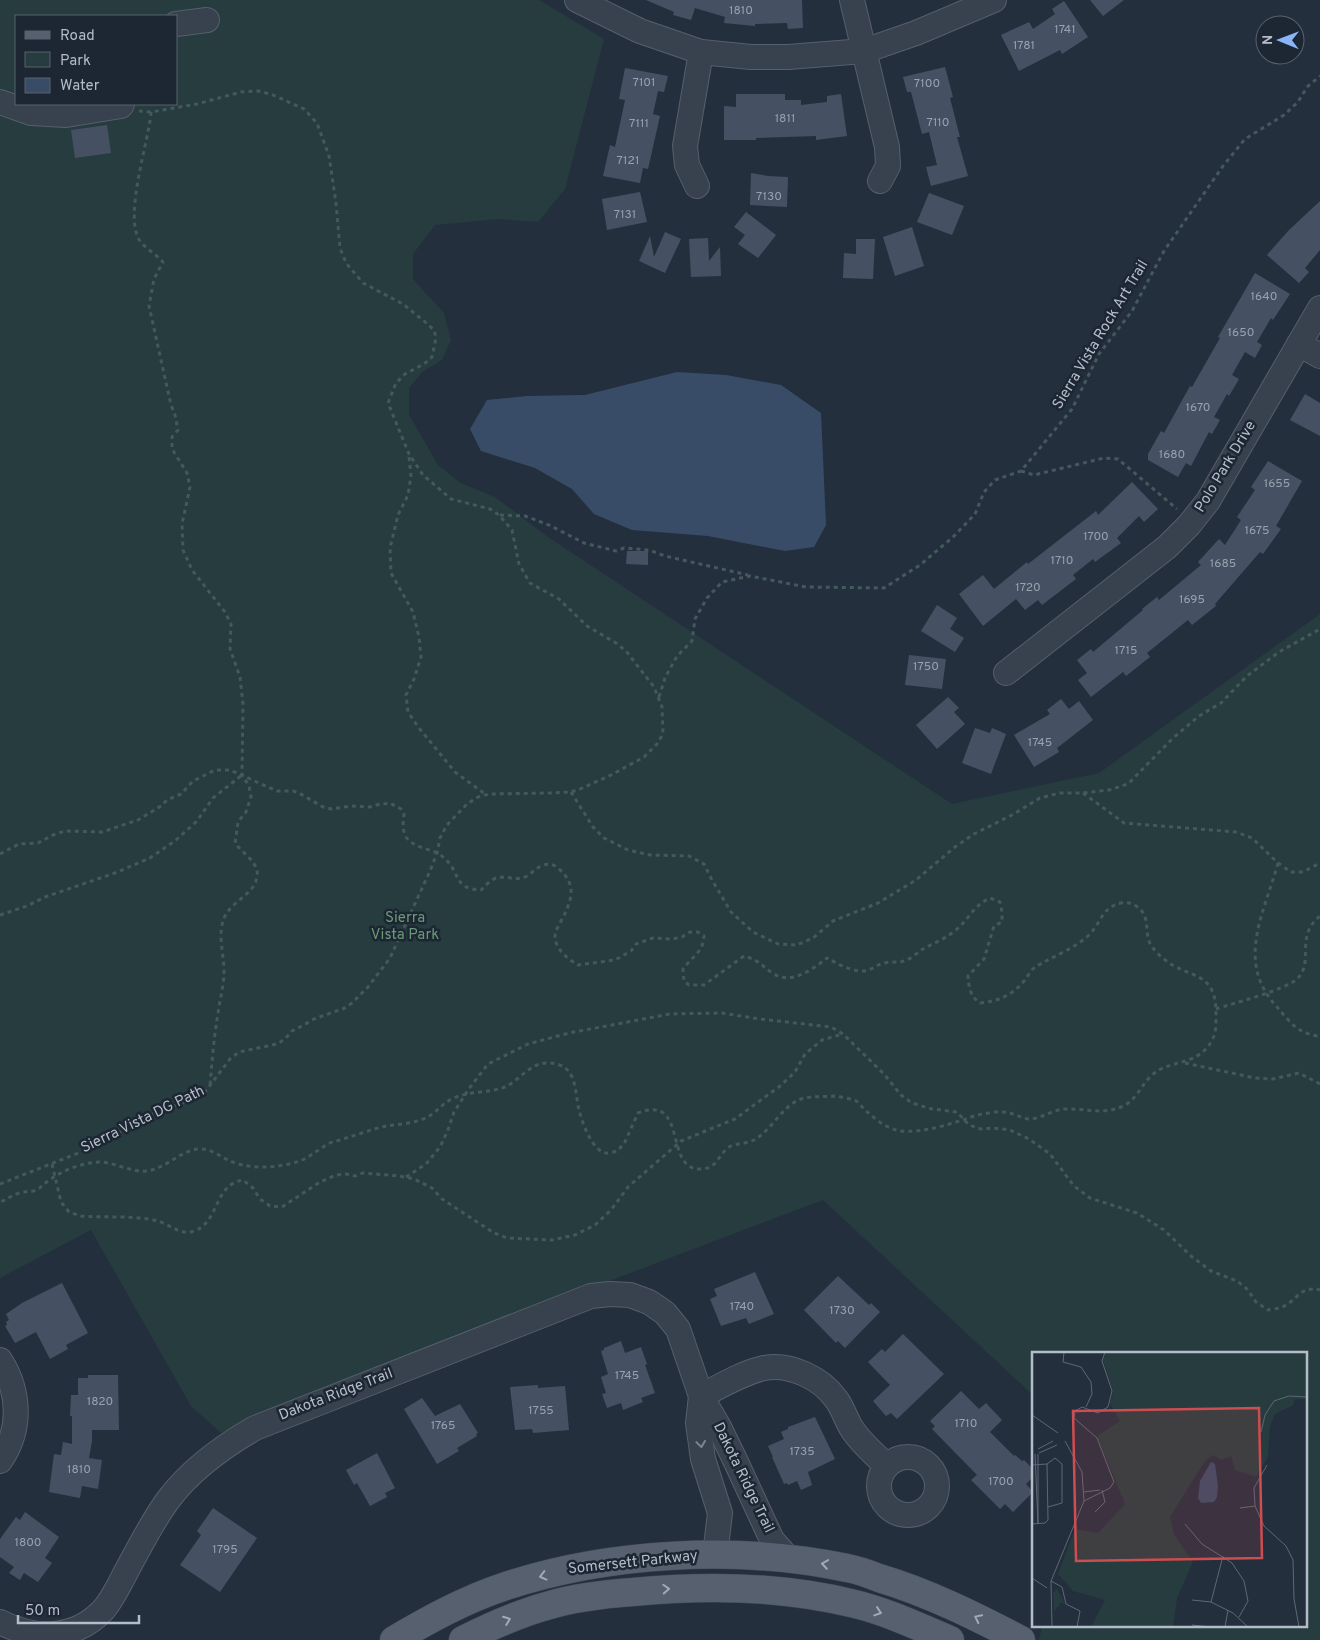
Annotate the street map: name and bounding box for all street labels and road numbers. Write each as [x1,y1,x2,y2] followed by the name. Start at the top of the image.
[1049,257,1153,413] street label: Sierra Vista Rock Art Trail
[1191,418,1261,516] street label: Polo Park Drive
[78,1082,208,1158] street label: Sierra Vista DG Path
[276,1365,396,1425] street label: Dakota Ridge Trail
[708,1420,778,1536] street label: Dakota Ridge Trail
[567,1547,699,1579] street label: Somersett Parkway

